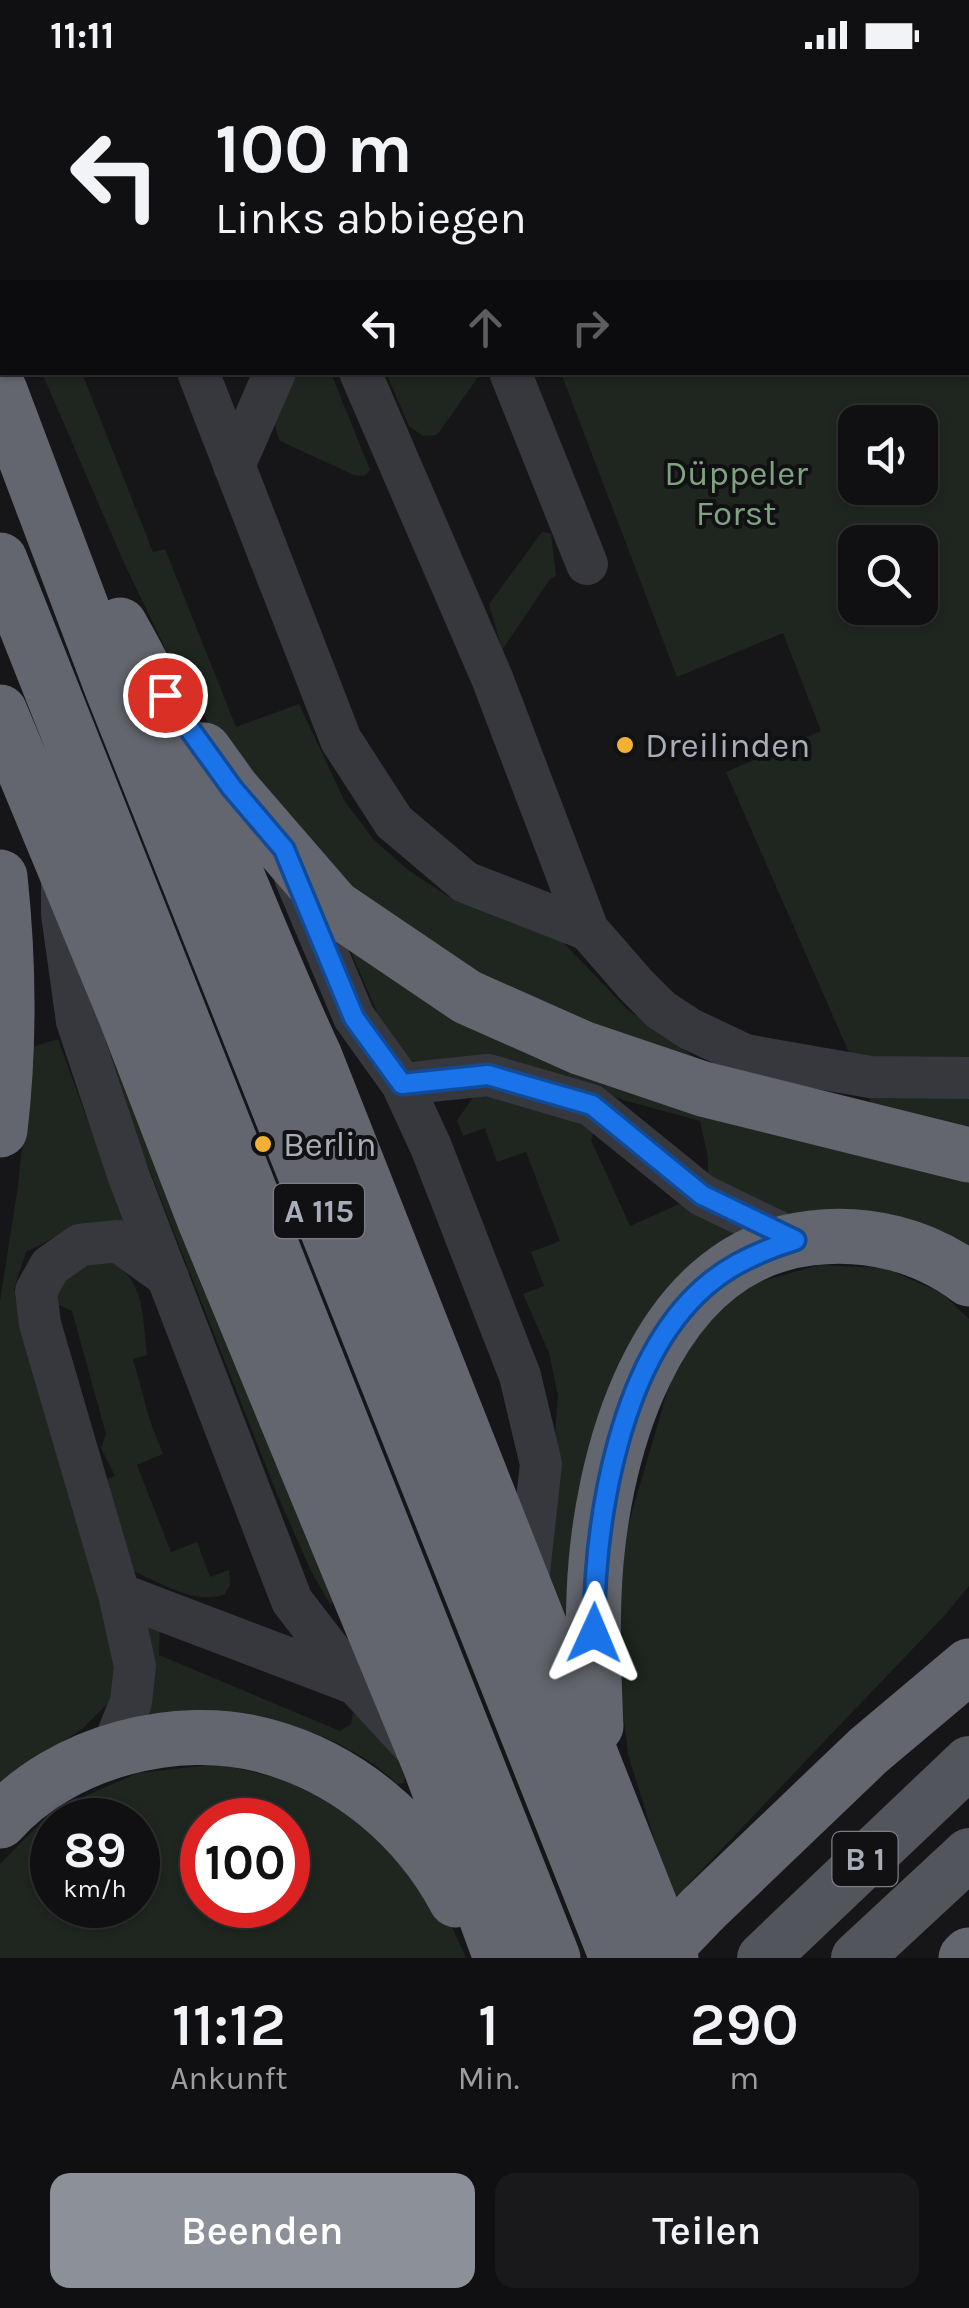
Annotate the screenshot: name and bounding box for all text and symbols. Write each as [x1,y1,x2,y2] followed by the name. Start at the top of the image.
[50,13,114,58] text: 11:11
[215,108,413,190] text: 100 m
[50,110,180,240] icon: left
[215,192,527,244] text: Links abbiegen
[353,300,408,355] icon: left
[458,300,513,355] icon: ahead
[563,300,618,355] icon: right
[838,405,938,625] map controls
[838,405,938,505] button: sound
[664,453,808,534] park label: Düppeler Forst
[838,525,938,625] button: search
[123,653,208,738] pin
[138,668,193,723] icon: arrive
[645,725,810,766] place label: Dreilinden
[614,734,636,756] marker: Dreilinden
[283,1124,377,1165] place label: Berlin
[252,1133,274,1155] marker: Berlin
[274,1184,364,1238] road number: A 115
[542,1581,646,1685] position arrow
[180,1798,310,1928] speed limit sign: 100
[64,1821,126,1880] text: 89
[832,1832,898,1886] road number: B 1
[63,1874,127,1903] text: km/h
[172,1990,286,2060] text: 11:12
[478,1990,499,2060] text: 1
[690,1990,799,2060] text: 290
[170,2060,288,2097] text: Ankunft
[458,2060,519,2097] text: Min.
[729,2060,759,2097] text: m
[50,2173,475,2288] button: Beenden
[495,2173,919,2288] button: Teilen

